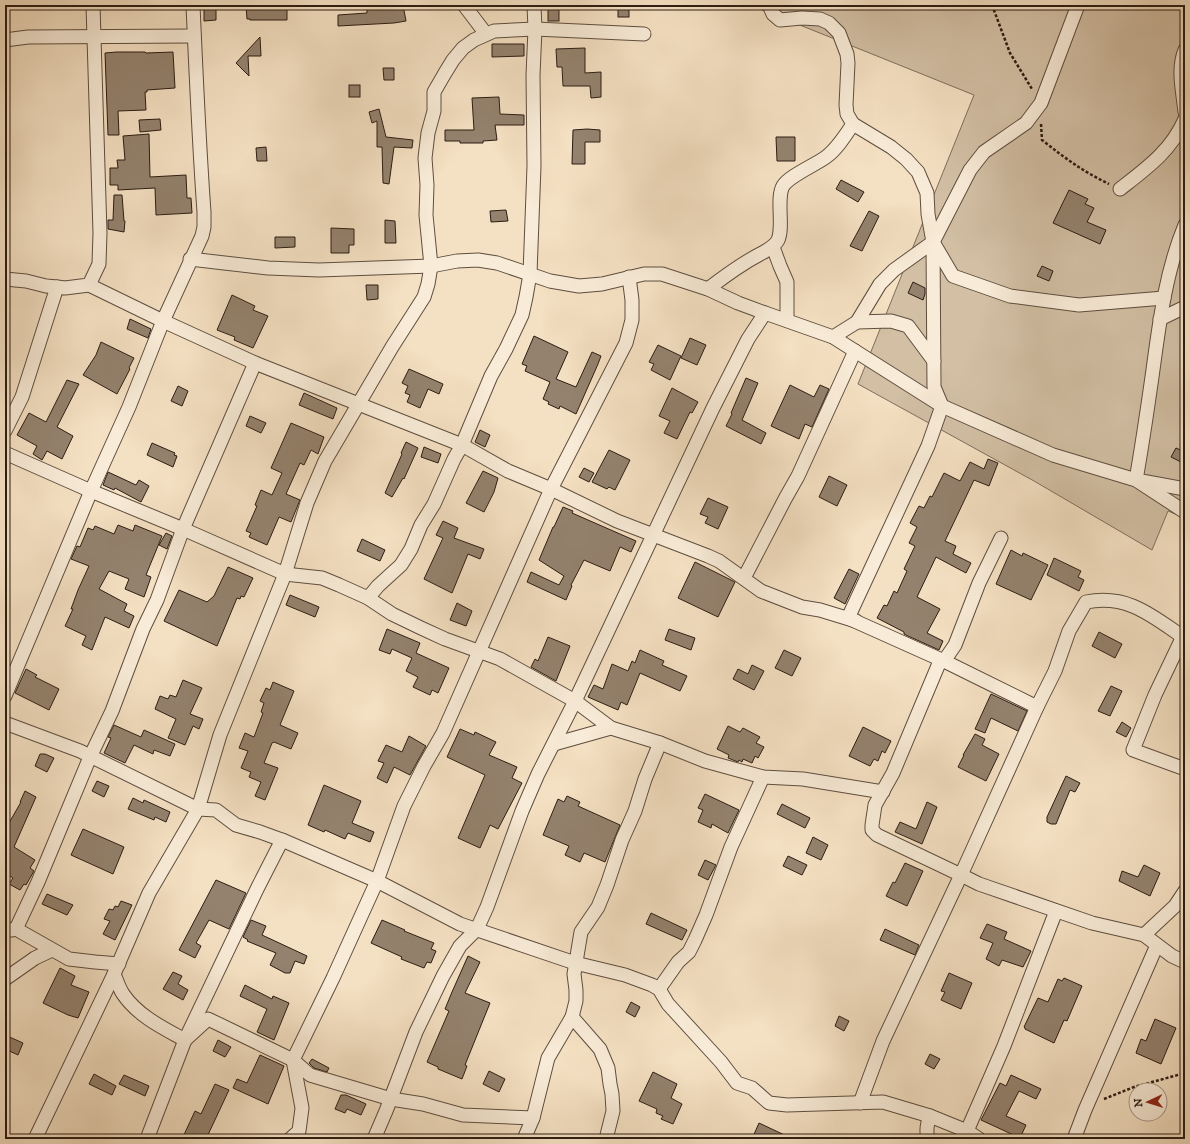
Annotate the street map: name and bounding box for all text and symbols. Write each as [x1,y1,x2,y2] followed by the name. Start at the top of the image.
[1128,1082,1168,1122] north arrow
[1132,1098,1146,1108] text: N

